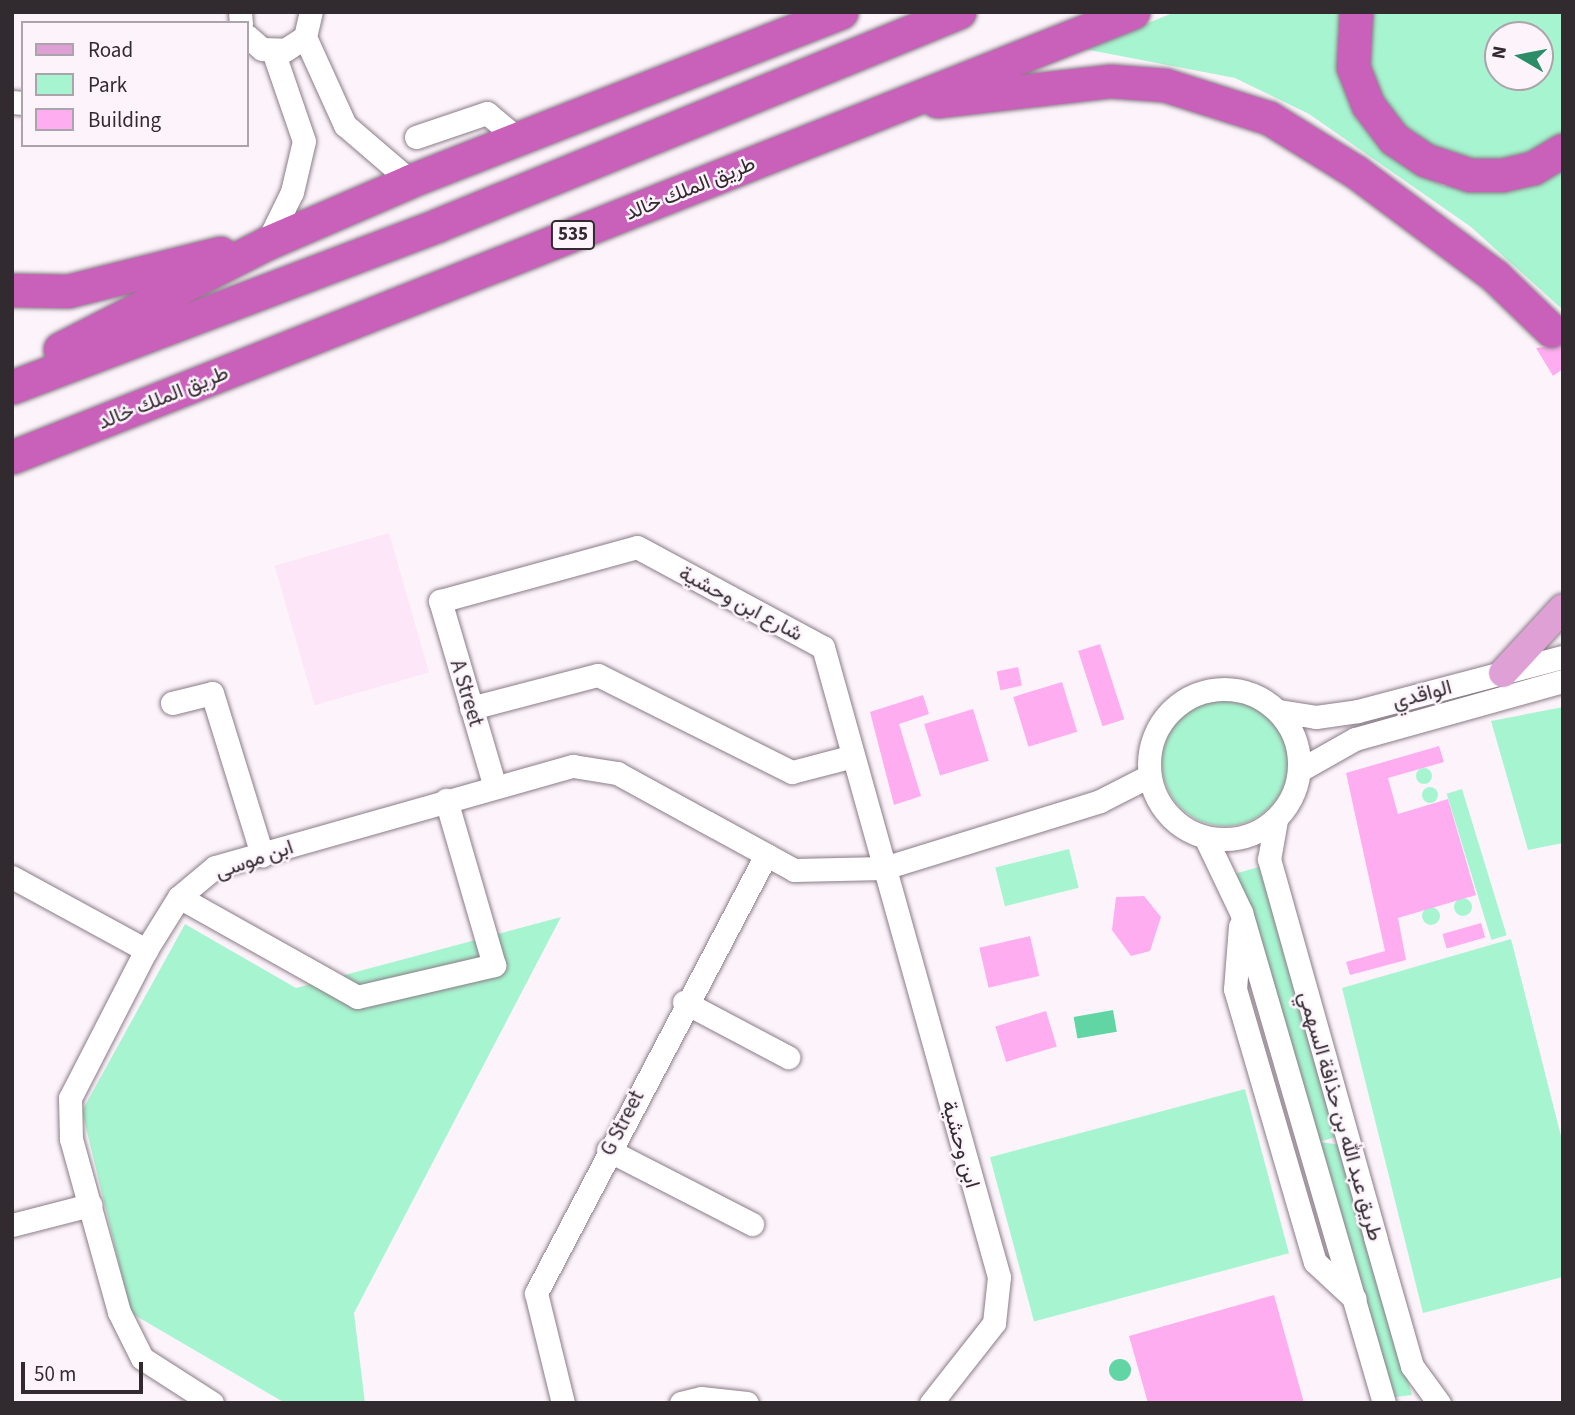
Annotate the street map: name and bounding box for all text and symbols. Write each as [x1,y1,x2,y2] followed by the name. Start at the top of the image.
[21,21,248,147] legend
[1484,21,1554,91] north arrow
[88,35,133,65] text: Road
[1485,44,1514,61] text: N
[88,70,127,100] text: Park
[88,105,161,135] text: Building
[621,150,759,226] street label: طريق الملك خالد
[550,219,596,250] road number: 535
[94,359,232,435] street label: طريق الملك خالد
[675,560,807,646] street label: شارع ابن وحشية
[445,657,489,729] street label: A Street
[1389,674,1455,714] street label: الواقدي
[212,834,296,884] street label: ابن موسى
[1293,988,1389,1244] street label: طريق عبد الله بن حذافة السهمي
[595,1086,649,1160] street label: G Street
[936,1097,986,1191] street label: ابن وحشية
[24,1348,147,1392] scale bar
[34,1359,76,1389] text: 50 m

